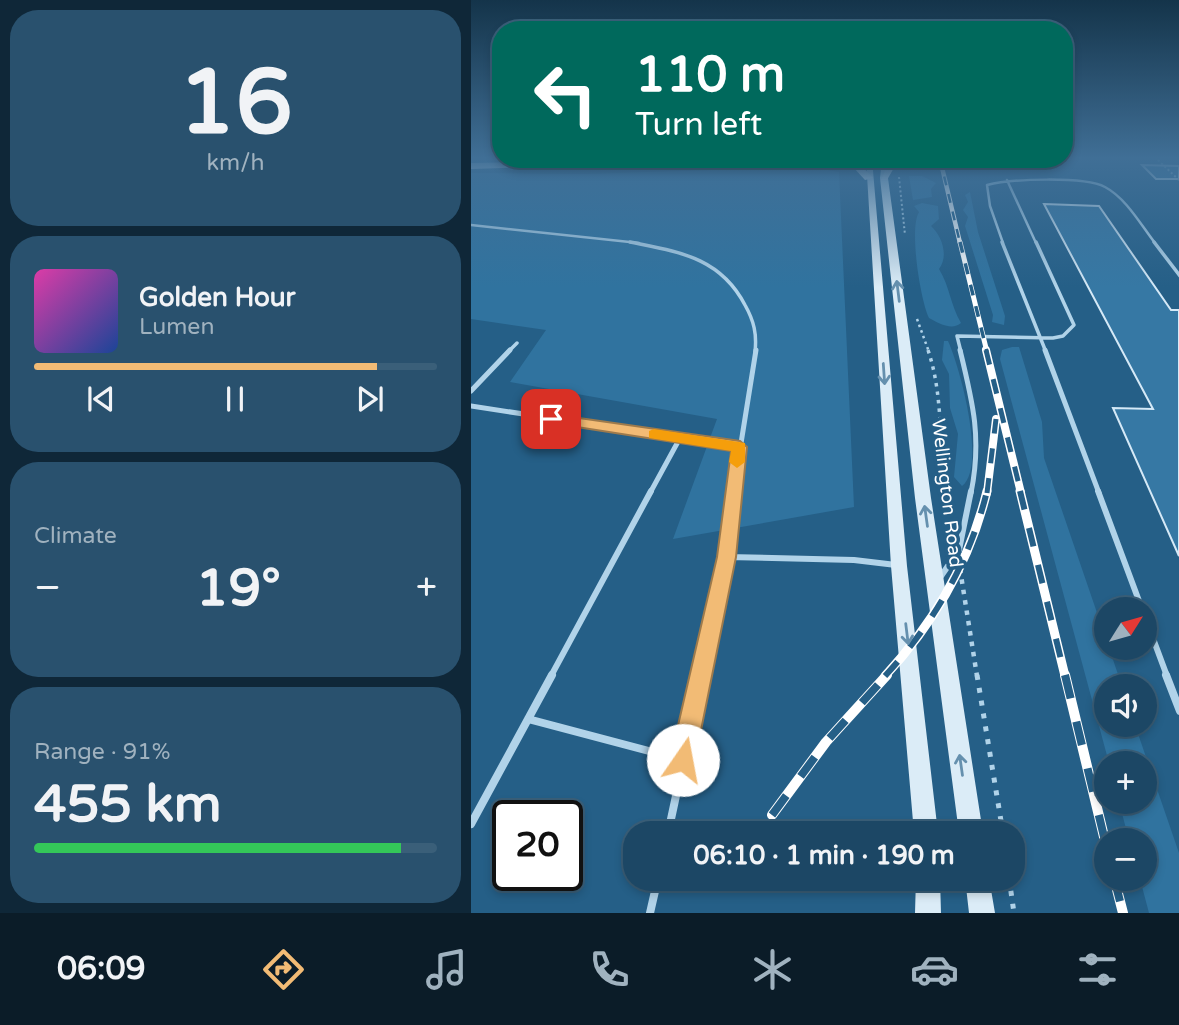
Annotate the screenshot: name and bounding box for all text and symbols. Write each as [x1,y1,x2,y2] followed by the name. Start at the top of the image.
[635,46,785,105] text: 110 m
[178,48,293,158] text: 16
[520,49,611,140] icon: left
[635,106,762,144] text: Turn left
[207,149,264,177] text: km/h
[891,280,904,302] one-way arrow
[139,282,296,313] text: Golden Hour
[139,313,214,341] text: Lumen
[878,362,891,385] one-way arrow
[82,380,120,418] icon: previous
[216,380,254,418] icon: pause
[351,380,389,418] icon: next
[521,389,581,449] pin
[532,400,570,438] icon: arrive
[927,417,967,569] street label: Wellington Road
[919,506,932,528] one-way arrow
[34,522,117,550] text: Climate
[196,557,281,620] text: 19°
[34,565,61,611] text: −
[416,565,437,611] text: +
[1094,597,1157,660] north arrow
[1094,597,1157,891] map controls
[900,622,913,644] one-way arrow
[1094,674,1157,737] button: sound
[646,723,720,797] position arrow
[34,738,170,766] text: Range · 91%
[1094,751,1157,814] button: +
[954,755,967,777] one-way arrow
[34,773,222,836] text: 455 km
[492,800,583,891] speed limit sign: 20
[1094,828,1157,891] button: −
[693,840,955,871] text: 06:10 · 1 min · 190 m
[259,945,308,994] icon: directions
[422,945,471,994] icon: music
[585,945,634,994] icon: phone
[748,945,797,994] icon: climate
[910,945,959,994] icon: car
[1073,945,1122,994] icon: filters
[57,950,146,988] text: 06:09

